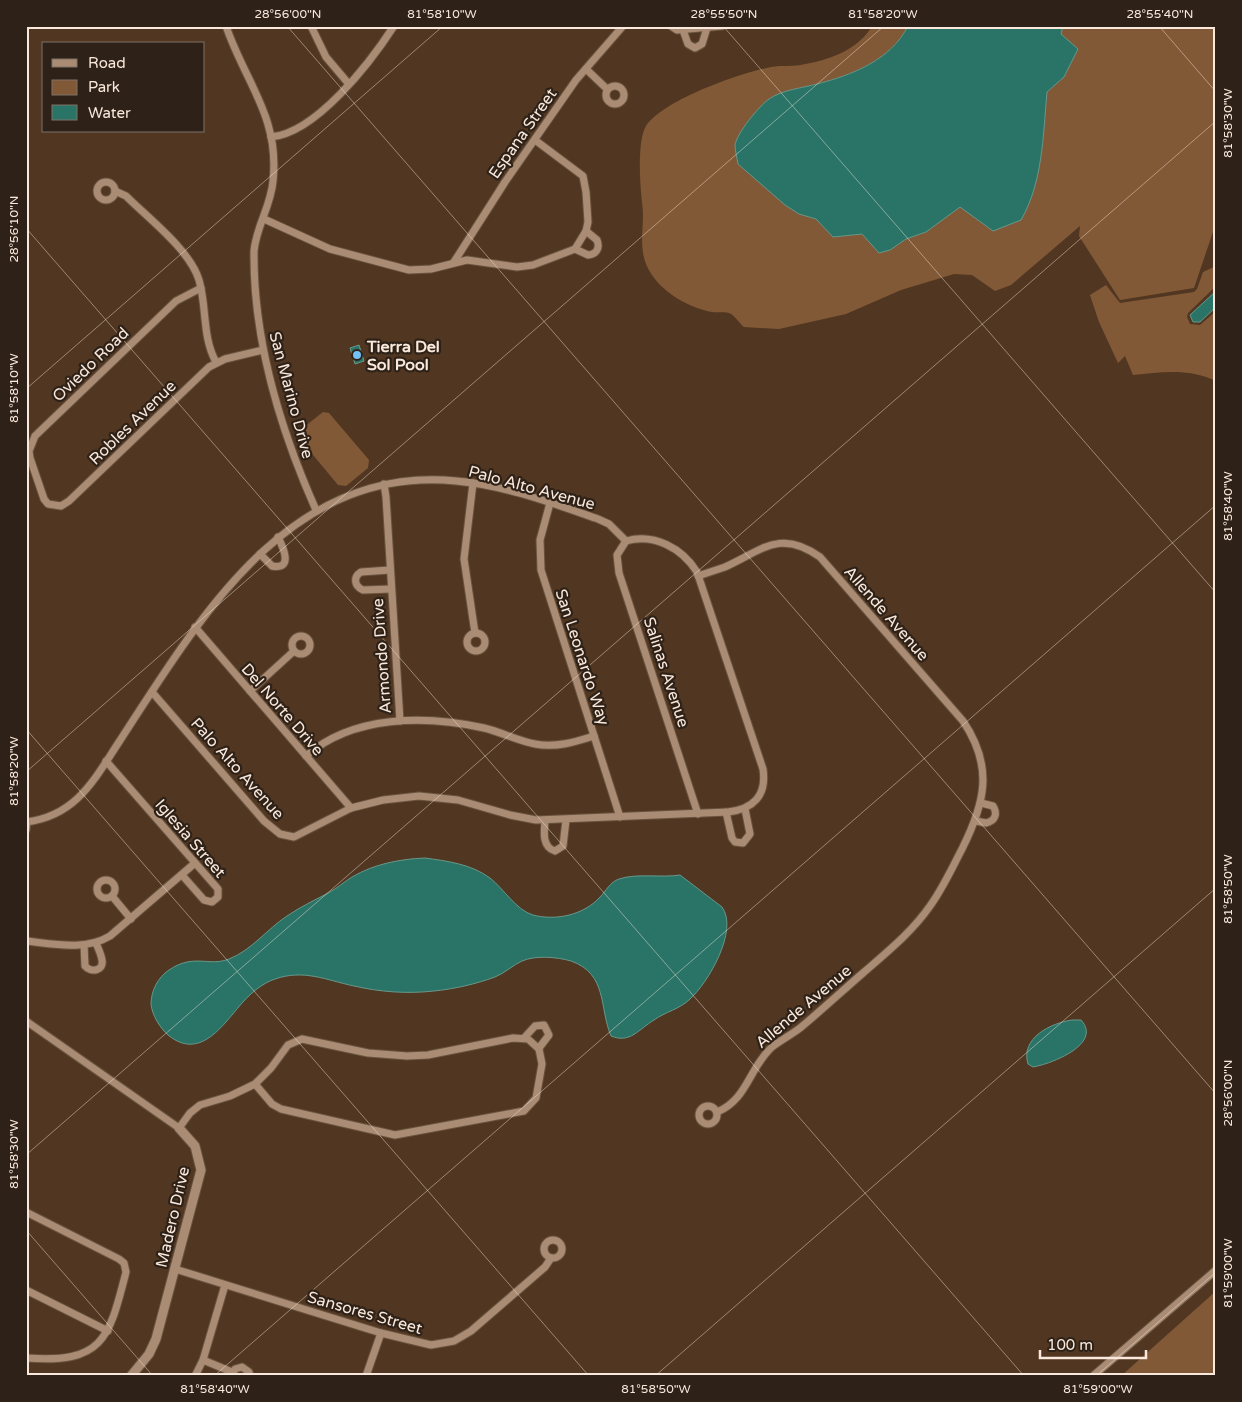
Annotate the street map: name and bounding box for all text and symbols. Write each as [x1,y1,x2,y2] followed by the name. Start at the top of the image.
[255,7,322,21] text: 28°56'00"N
[407,7,477,21] text: 81°58'10"W
[691,7,758,21] text: 28°55'50"N
[848,7,918,21] text: 81°58'20"W
[1127,7,1194,21] text: 28°55'40"N
[42,42,205,132] legend
[88,54,126,72] text: Road
[88,78,120,96] text: Park
[484,85,561,183] street label: Espana Street
[1221,88,1235,158] text: 81°58'30"W
[88,104,131,122] text: Water
[7,196,21,263] text: 28°56'10"N
[48,323,133,406] street label: Oviedo Road
[265,330,318,461] street label: San Marino Drive
[366,337,440,375] place label: Tierra Del Sol Pool
[351,349,363,361] marker: Tierra Del Sol Pool
[7,353,21,423] text: 81°58'10"W
[85,376,180,469] street label: Robles Avenue
[466,461,597,514] street label: Palo Alto Avenue
[1221,471,1235,541] text: 81°58'40"W
[840,562,933,665] street label: Allende Avenue
[551,587,614,728] street label: San Leonardo Way
[368,598,396,714] street label: Armondo Drive
[639,615,693,730] street label: Salinas Avenue
[237,659,328,760] street label: Del Norte Drive
[186,714,288,824] street label: Palo Alto Avenue
[7,736,21,806] text: 81°58'20"W
[151,795,230,882] street label: Iglesia Street
[1221,854,1235,924] text: 81°58'50"W
[752,961,856,1053] street label: Allende Avenue
[1221,1060,1235,1127] text: 28°56'00"N
[7,1119,21,1189] text: 81°58'30"W
[152,1165,194,1270] street label: Madero Drive
[1221,1238,1235,1308] text: 81°59'00"W
[305,1287,424,1339] street label: Sansores Street
[1040,1327,1146,1359] scale bar
[1047,1336,1093,1354] text: 100 m
[180,1382,250,1396] text: 81°58'40"W
[621,1382,691,1396] text: 81°58'50"W
[1063,1382,1133,1396] text: 81°59'00"W

